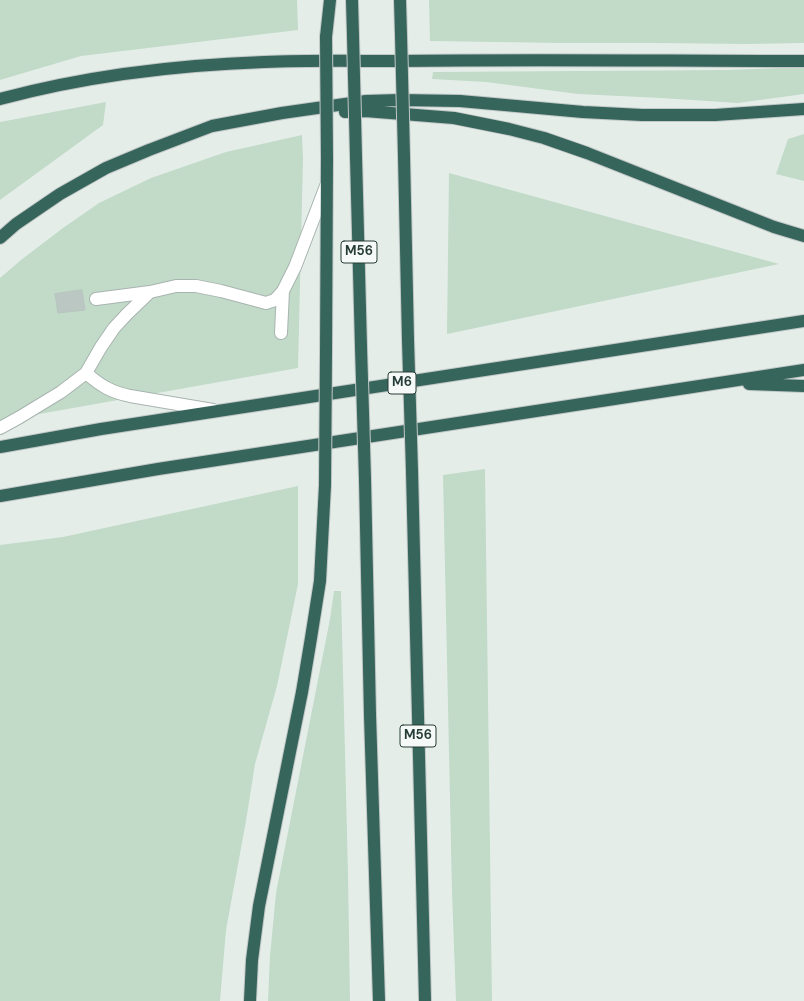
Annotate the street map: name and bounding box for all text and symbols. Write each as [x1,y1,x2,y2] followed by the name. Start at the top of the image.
[341,241,377,263] road number: M56
[388,372,416,394] road number: M6
[400,725,436,747] road number: M56

